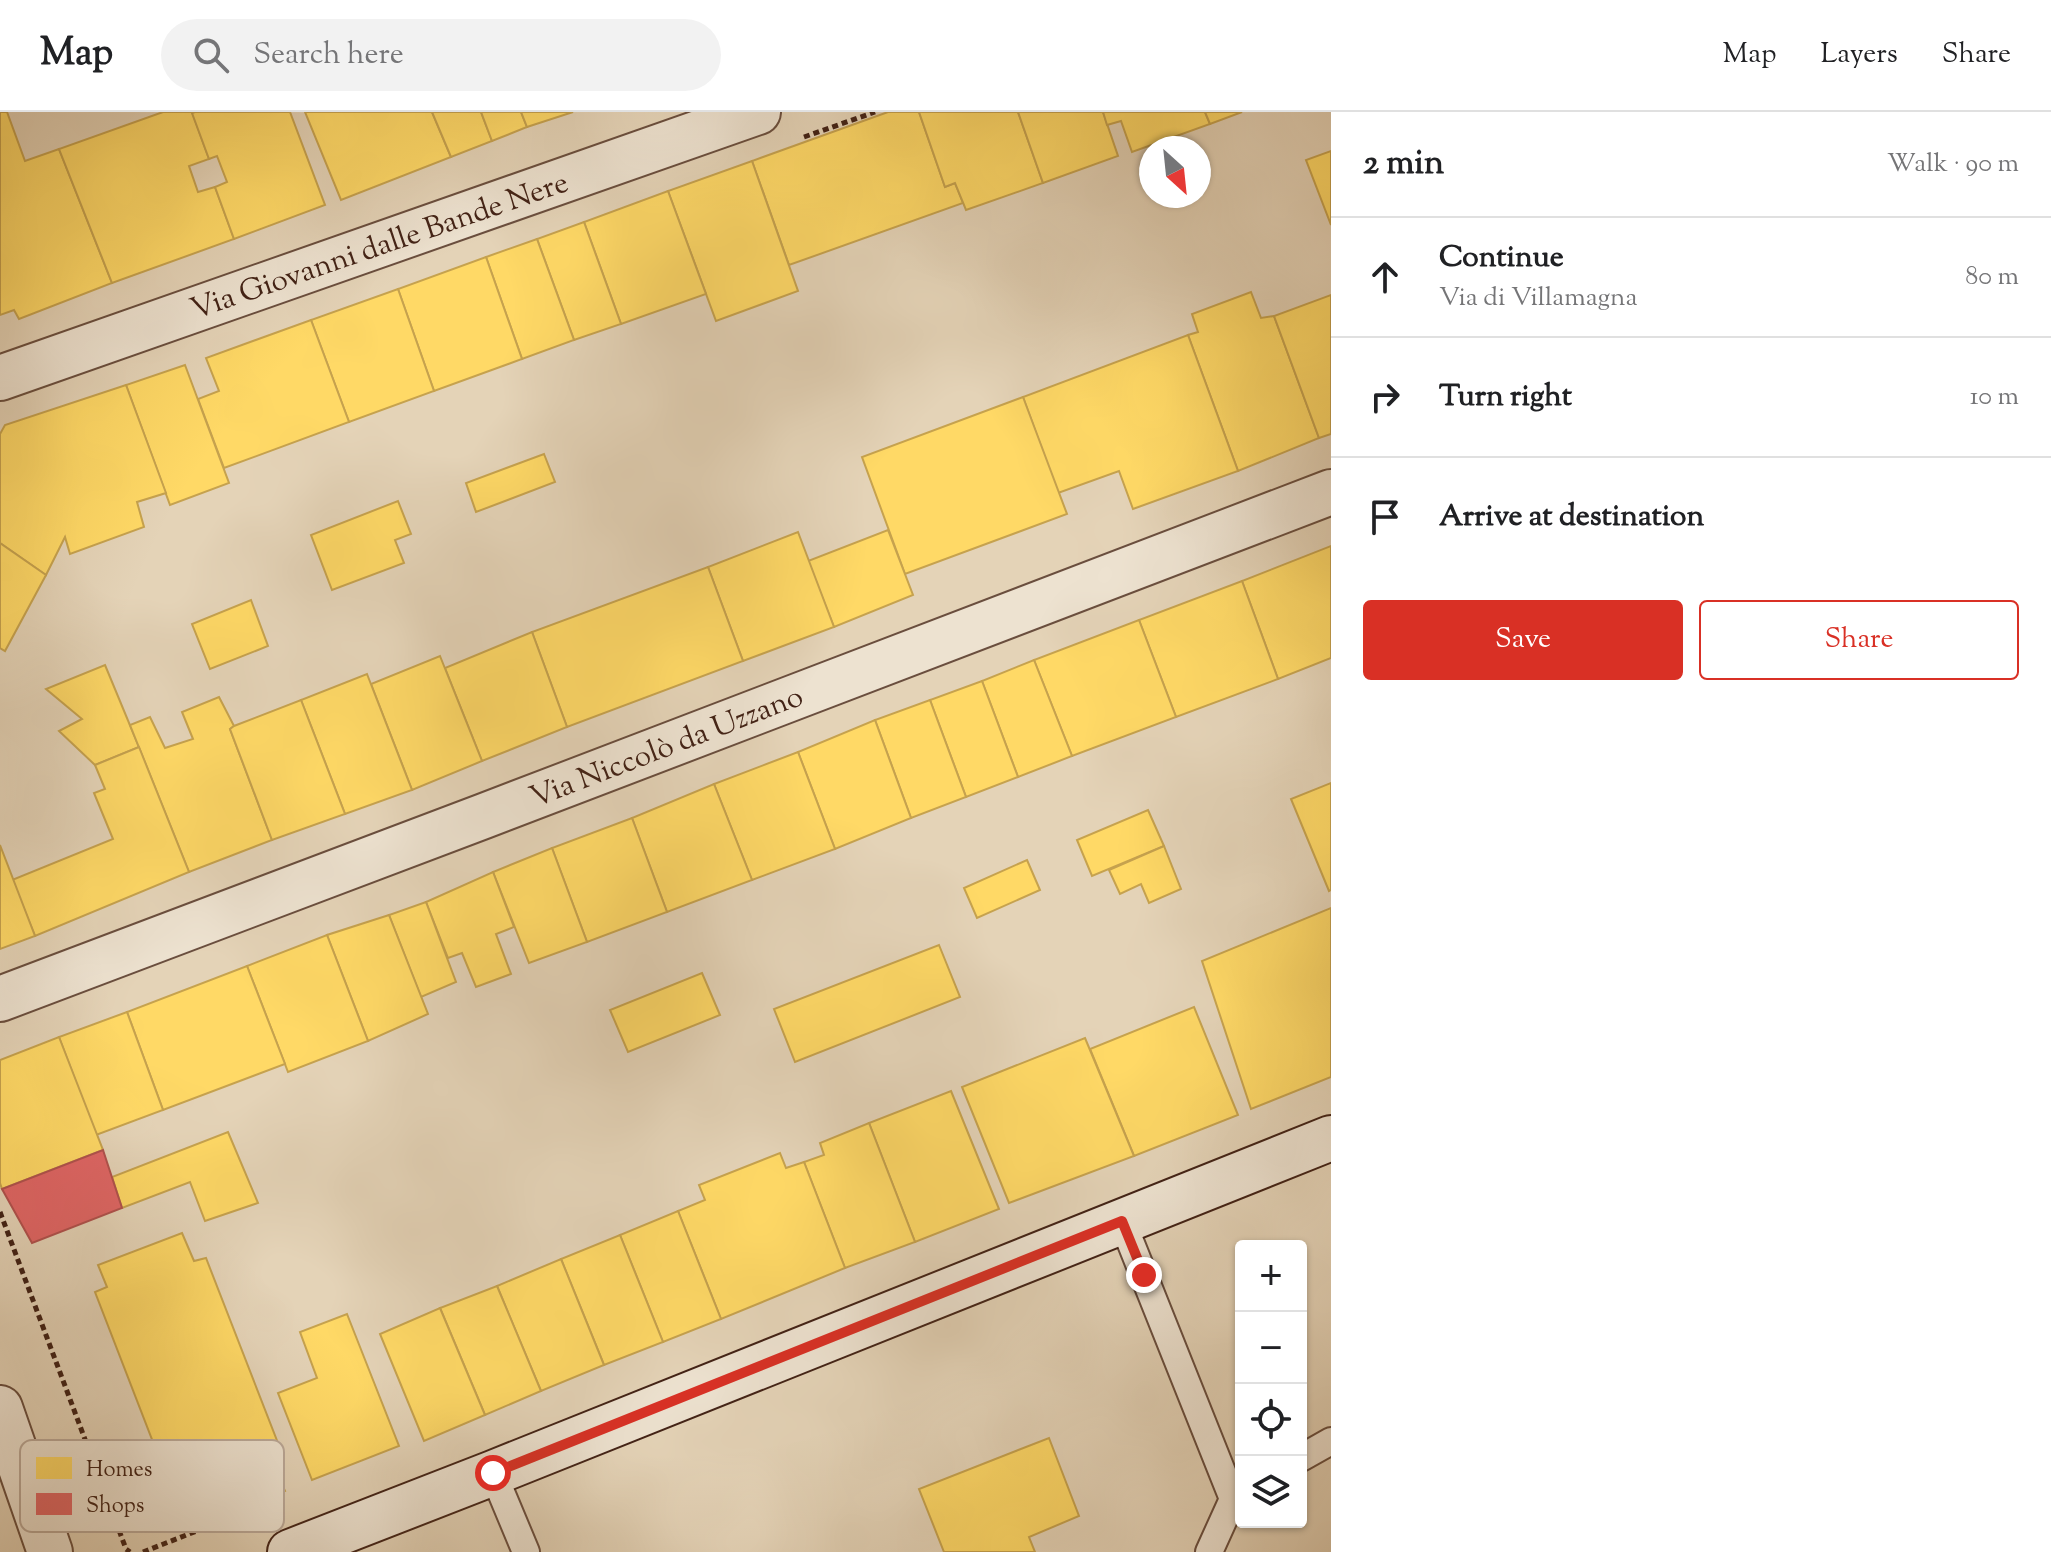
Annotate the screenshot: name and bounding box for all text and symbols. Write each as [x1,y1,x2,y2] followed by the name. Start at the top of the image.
[161,19,721,91] search box
[40,28,113,82] text: Map
[189,33,233,77] icon: search
[253,34,404,77] text: Search here
[1723,35,1776,75] text: Map
[1820,35,1898,75] text: Layers
[1942,35,2011,75] text: Share
[1139,136,1211,208] north arrow
[1363,140,1444,189] text: 2 min
[1887,146,2019,183] text: Walk · 90 m
[185,162,575,332] street label: Via Giovanni dalle Bande Nere
[1439,237,1564,280] text: Continue
[1363,255,1407,299] icon: ahead
[1965,259,2019,296] text: 80 m
[1439,280,1637,317] text: Via di Villamagna
[1363,375,1407,419] icon: right
[1439,376,1572,419] text: Turn right
[1970,379,2019,416] text: 10 m
[1363,495,1407,539] icon: arrive
[1439,496,1704,539] text: Arrive at destination
[1363,600,1683,680] button: Save
[1699,600,2019,680] button: Share
[524,676,810,820] street label: Via Niccolò da Uzzano
[1235,1240,1307,1528] map controls
[1235,1240,1307,1312] button: +
[1126,1257,1162,1293] route end
[1235,1312,1307,1384] button: −
[1235,1384,1307,1456] button: locate
[20,1440,284,1532] legend
[86,1455,152,1487] text: Homes
[475,1455,511,1491] route start
[1235,1456,1307,1528] button: layers
[86,1491,144,1523] text: Shops

